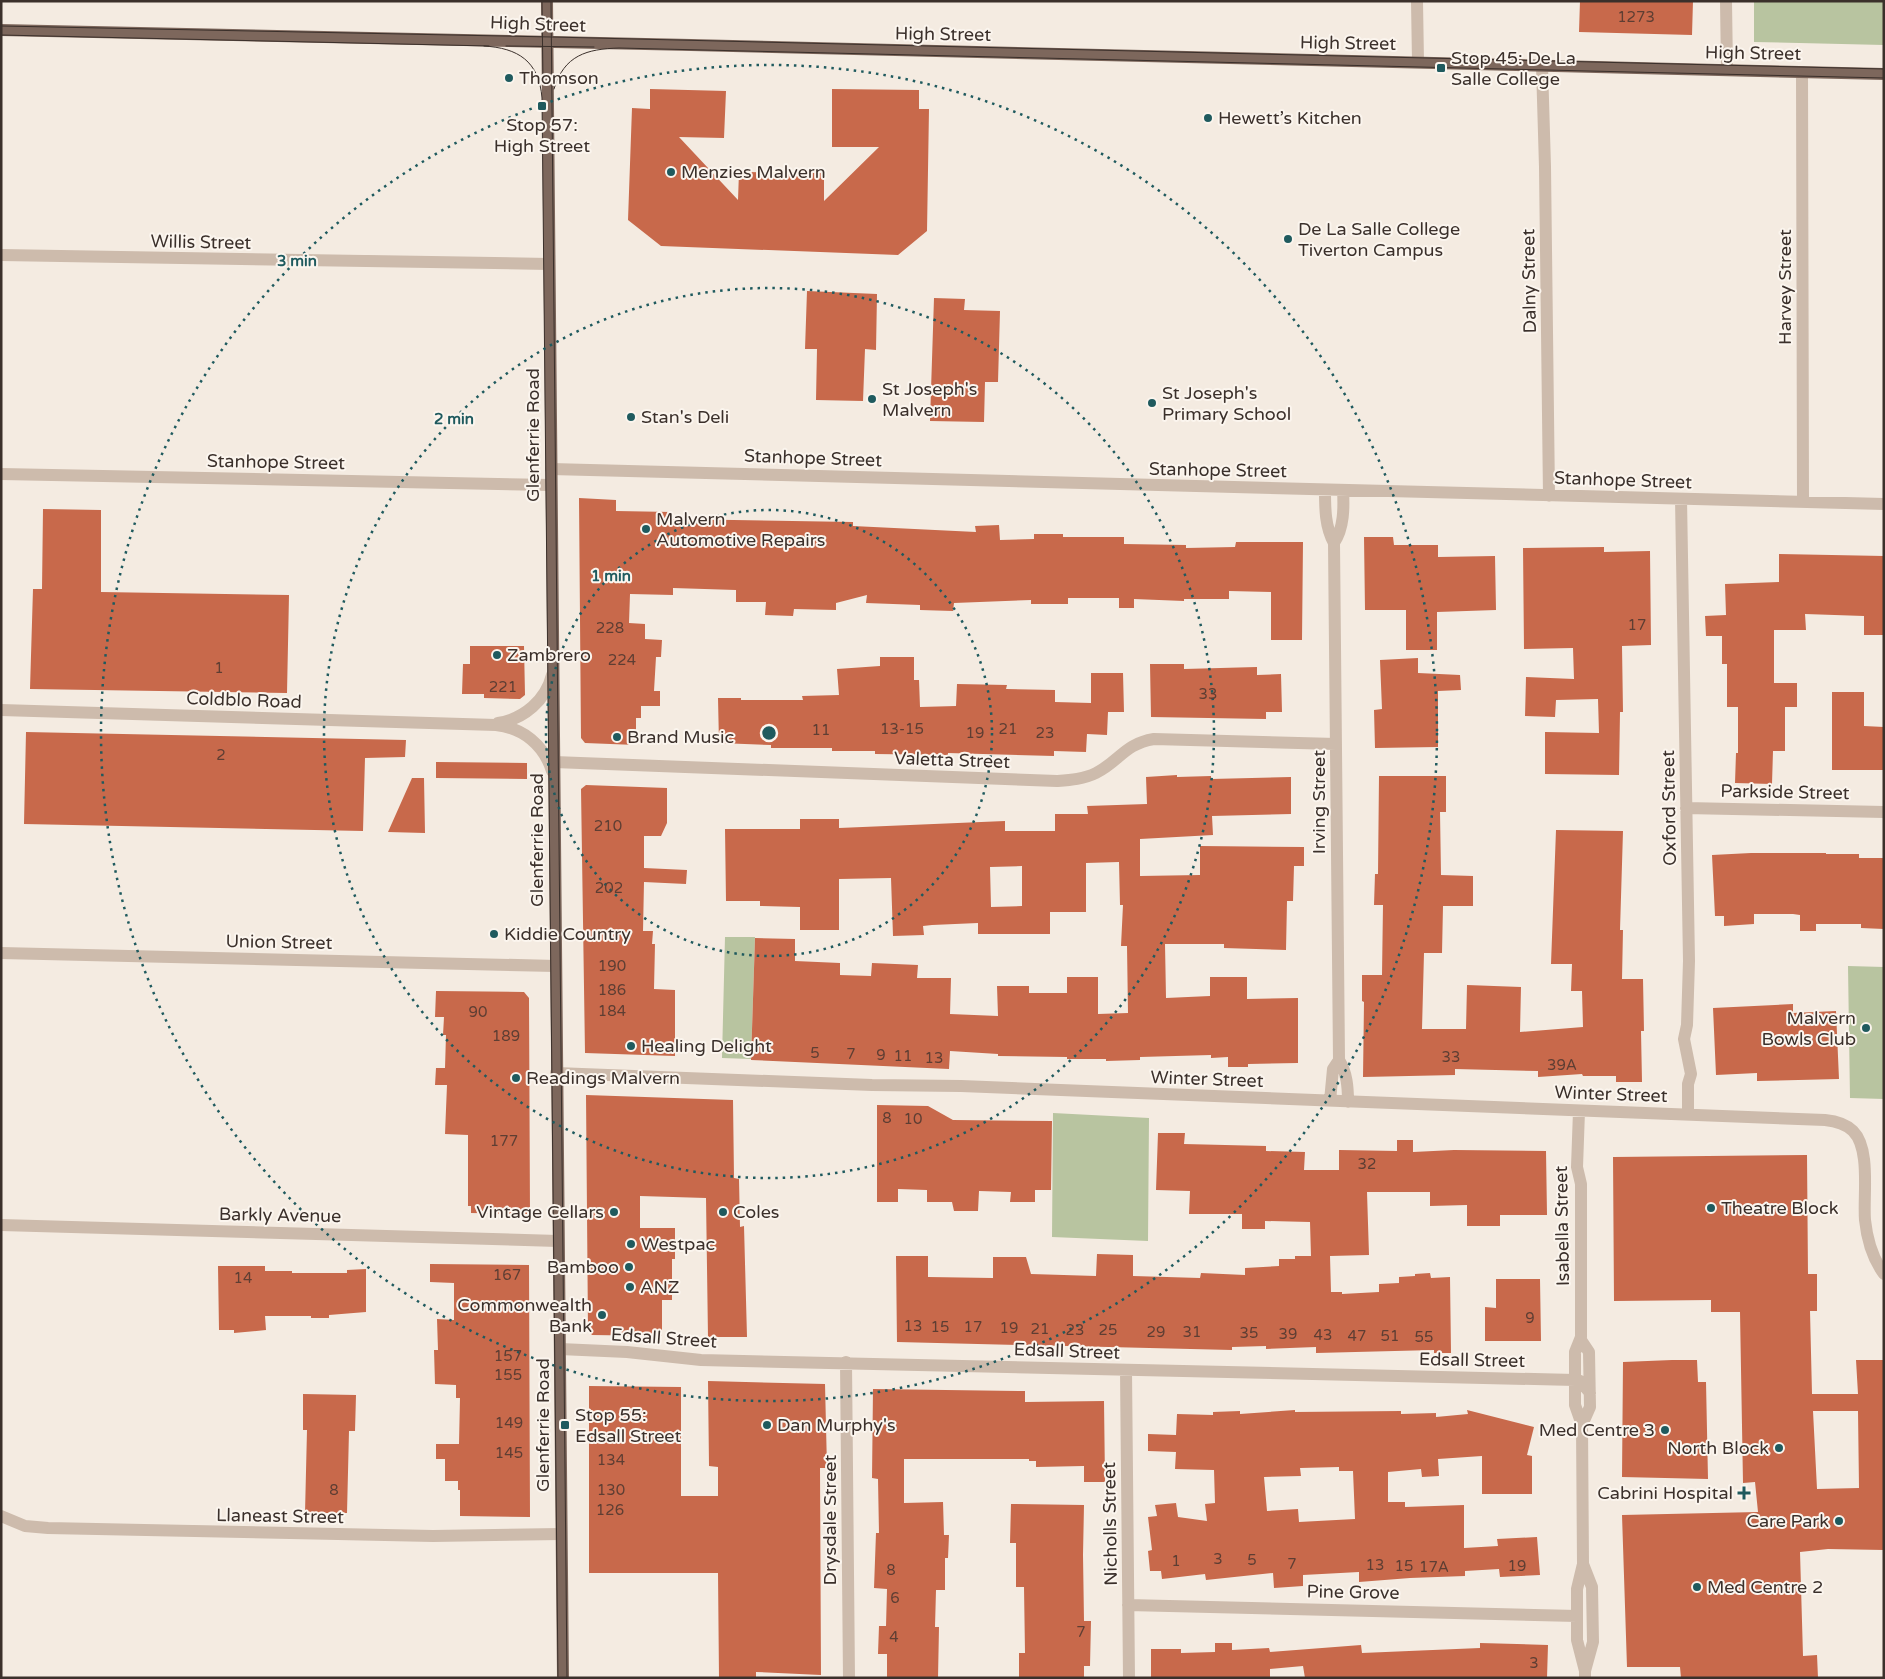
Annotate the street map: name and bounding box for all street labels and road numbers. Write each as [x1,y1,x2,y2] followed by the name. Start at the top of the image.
[489,11,587,37] street label: High Street
[895,22,991,46] street label: High Street
[1300,31,1396,55] street label: High Street
[1705,41,1801,65] street label: High Street
[1517,228,1541,333] street label: Dalny Street
[1774,229,1796,345] street label: Harvey Street
[150,230,252,254] street label: Willis Street
[522,368,544,502] street label: Glenferrie Road
[744,445,883,471] street label: Stanhope Street
[207,450,345,474] street label: Stanhope Street
[1149,458,1287,482] street label: Stanhope Street
[1554,467,1693,493] street label: Stanhope Street
[186,687,302,713] street label: Coldblo Road
[894,747,1011,773] street label: Valetta Street
[1308,750,1330,854] street label: Irving Street
[1657,750,1681,866] street label: Oxford Street
[526,773,548,907] street label: Glenferrie Road
[1720,780,1850,804] street label: Parkside Street
[225,930,333,954] street label: Union Street
[1150,1066,1264,1092] street label: Winter Street
[1554,1081,1668,1107] street label: Winter Street
[1550,1165,1574,1286] street label: Isabella Street
[219,1203,341,1227] street label: Barkly Avenue
[610,1323,718,1353] street label: Edsall Street
[1013,1338,1121,1364] street label: Edsall Street
[1419,1348,1526,1372] street label: Edsall Street
[532,1358,554,1492] street label: Glenferrie Road
[819,1454,841,1585] street label: Drysdale Street
[1098,1462,1122,1586] street label: Nicholls Street
[216,1504,344,1528] street label: Llaneast Street
[1306,1580,1400,1604] street label: Pine Grove

